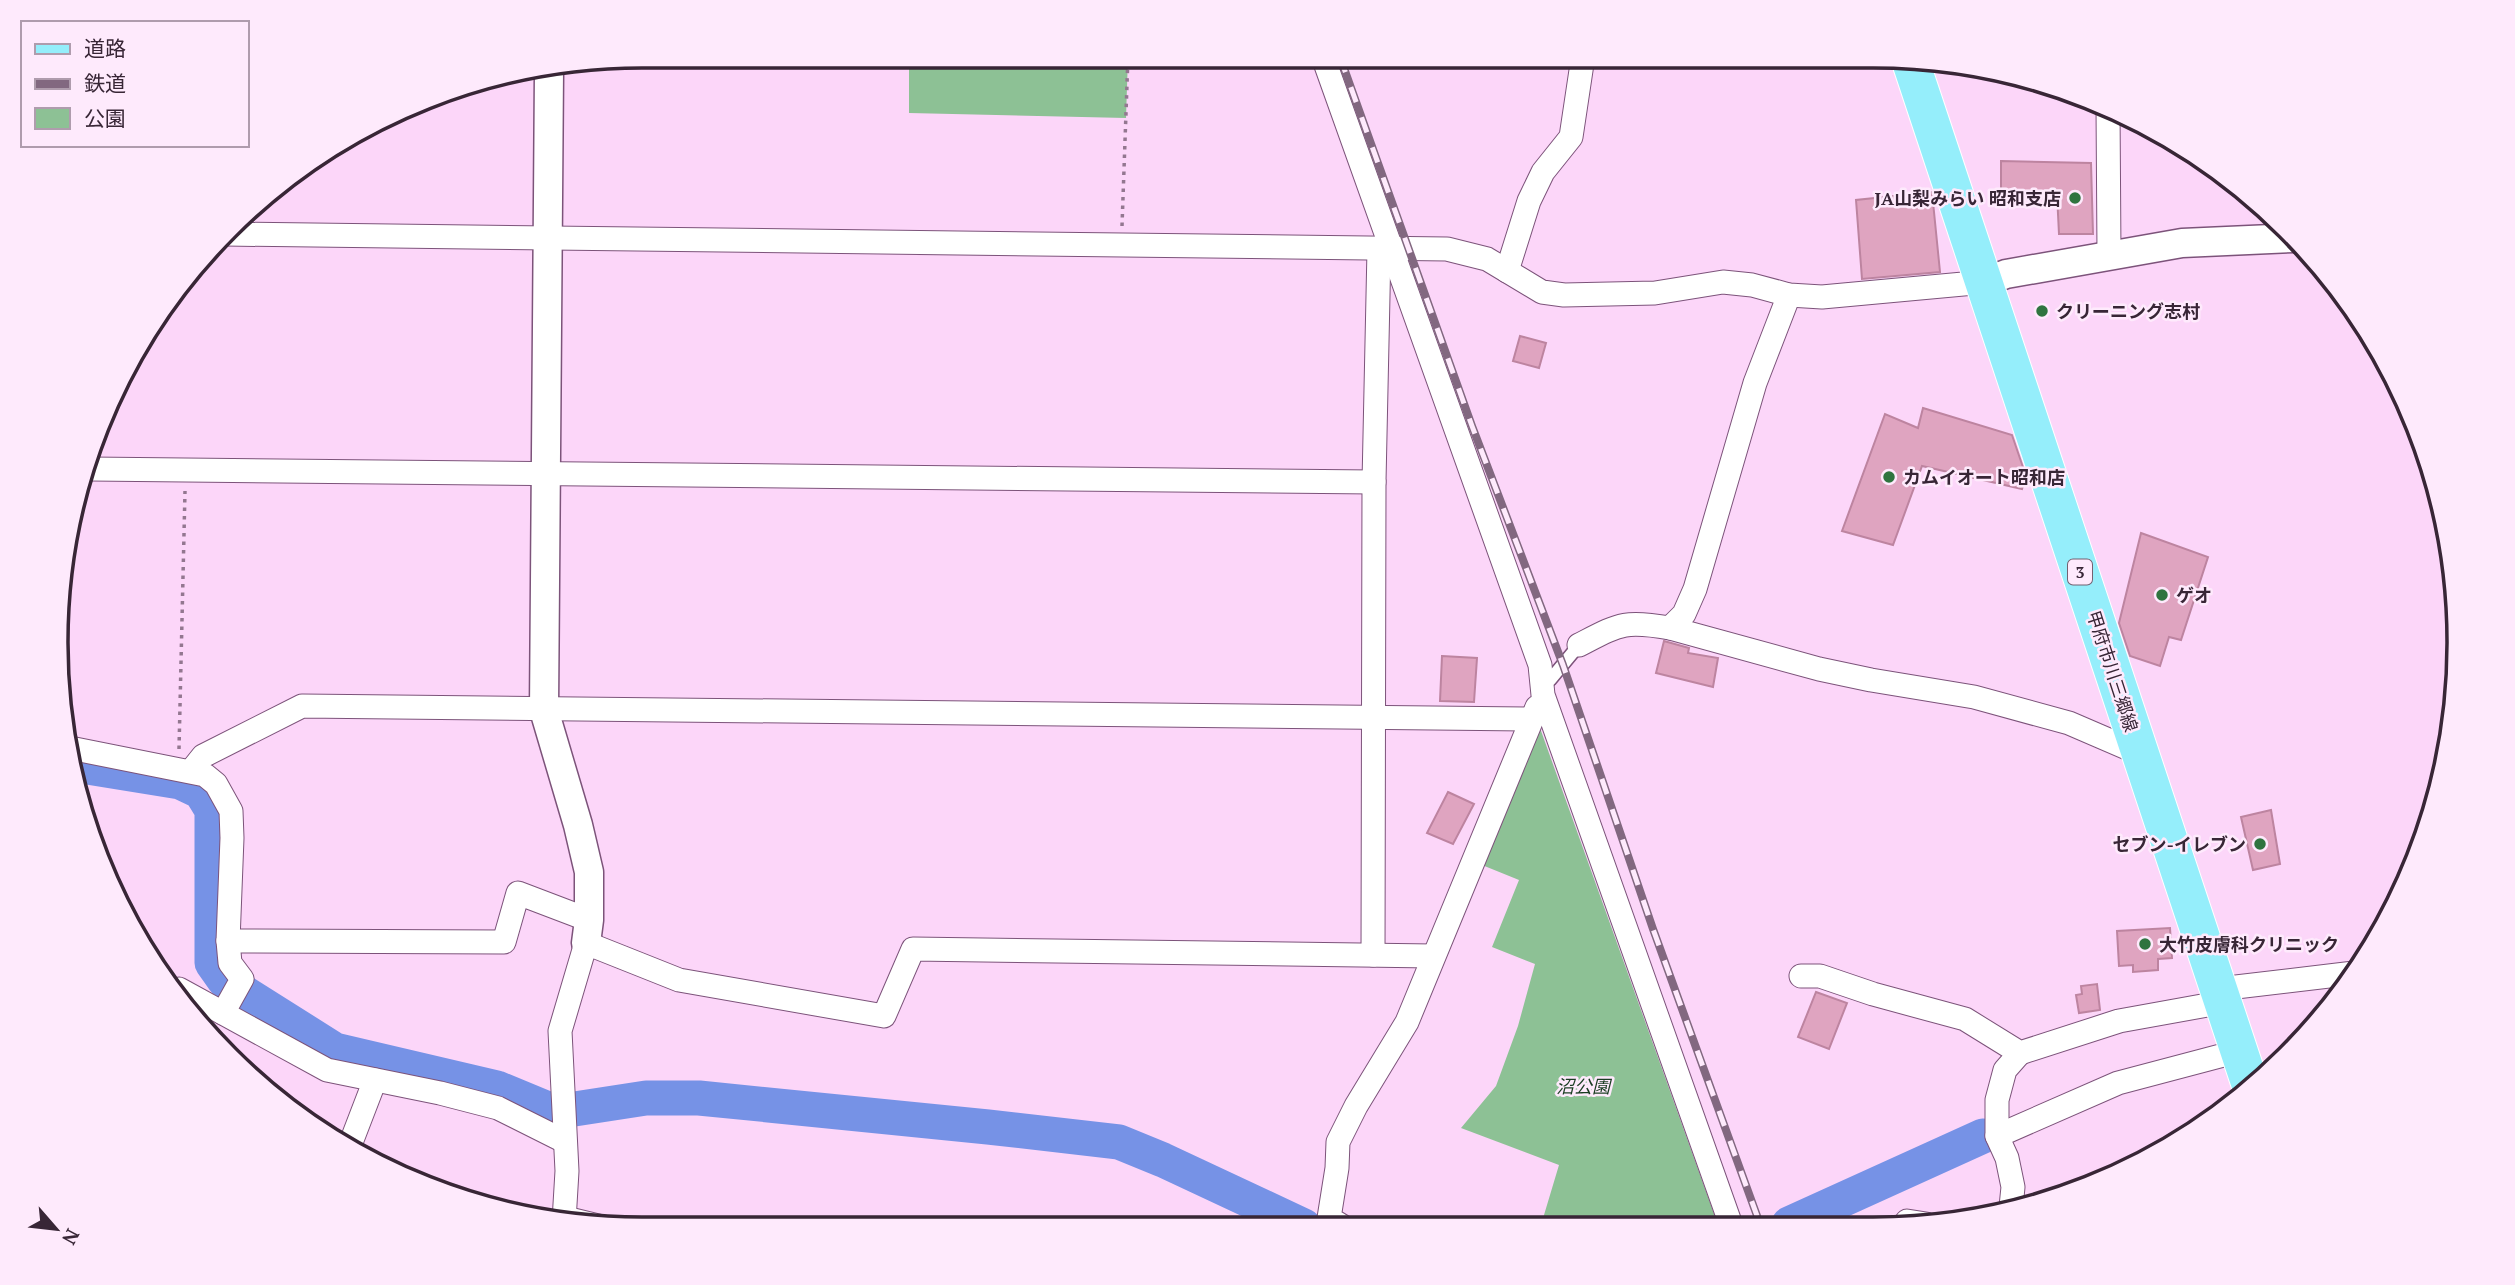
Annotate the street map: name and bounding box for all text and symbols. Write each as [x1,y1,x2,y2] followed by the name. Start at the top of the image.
[21,21,248,147] legend
[84,34,126,62] text: 道路
[84,69,126,97] text: 鉄道
[84,104,126,132] text: 公園
[1874,186,2061,210] place label: JA山梨みらい 昭和支店
[2067,190,2083,206] marker: JA山梨みらい 昭和支店
[2056,299,2200,323] place label: クリーニング志村
[2034,303,2050,319] marker: クリーニング志村
[1903,465,2065,489] place label: カムイオート昭和店
[1881,469,1897,485] marker: カムイオート昭和店
[2068,559,2092,584] road number: 3
[2176,583,2212,607] place label: ゲオ
[2154,587,2170,603] marker: ゲオ
[2082,607,2144,735] street label: 甲府市川三郷線
[2113,832,2246,856] place label: セブン-イレブン
[2252,836,2268,852] marker: セブン-イレブン
[2159,932,2339,956] place label: 大竹皮膚科クリニック
[2137,936,2153,952] marker: 大竹皮膚科クリニック
[1556,1074,1613,1098] park label: 沼公園
[21,1194,91,1264] north arrow
[57,1225,86,1250] text: N

